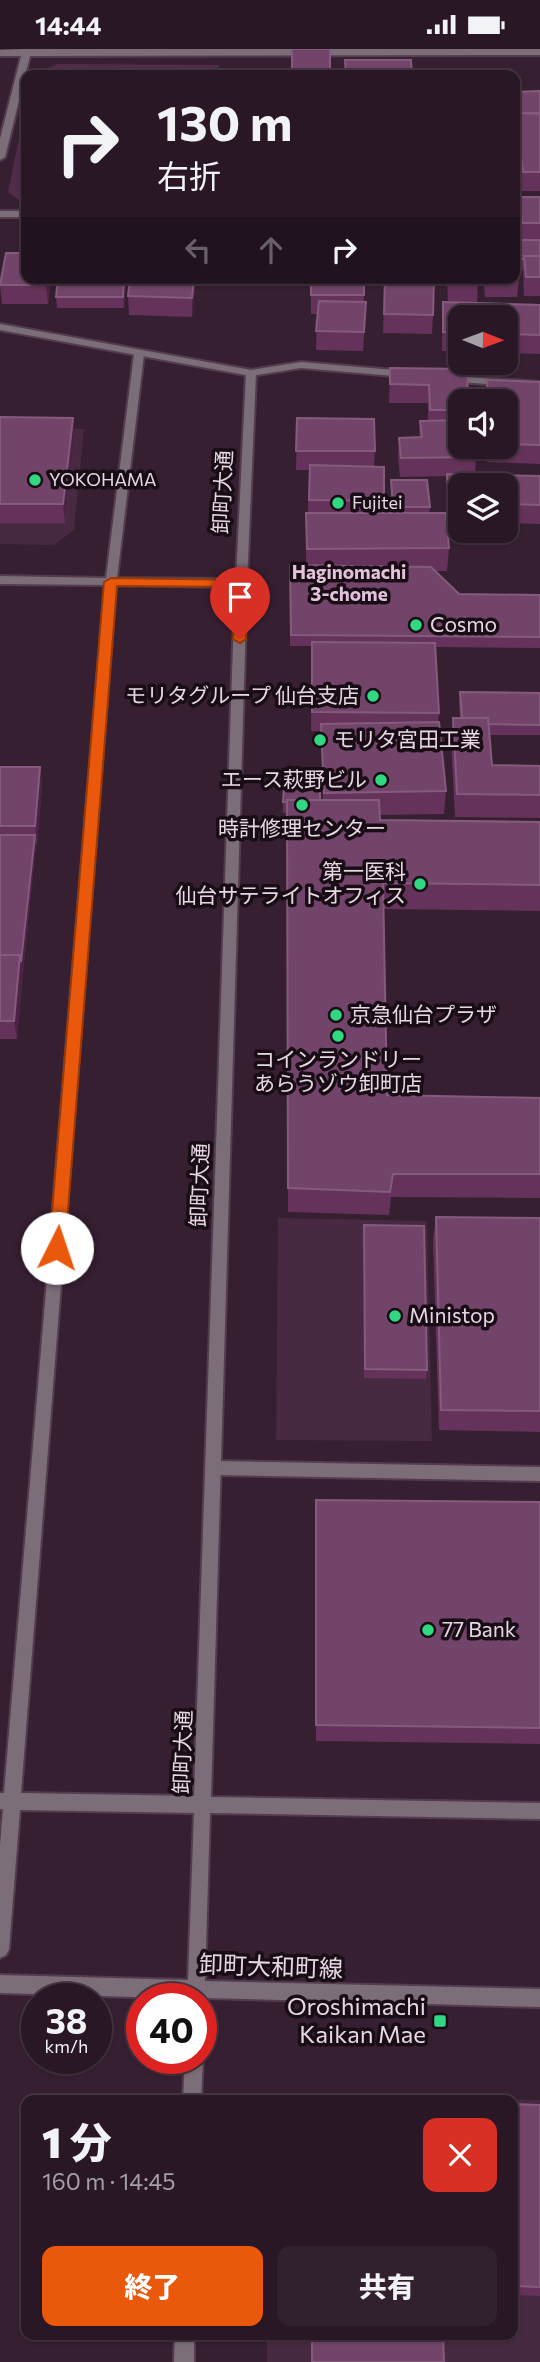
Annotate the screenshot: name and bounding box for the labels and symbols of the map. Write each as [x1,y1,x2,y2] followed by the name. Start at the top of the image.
[448,305,518,375] north arrow
[207,449,236,535] street label: 卸町大通
[49,468,157,490] place label: YOKOHAMA
[27,472,43,488] marker: YOKOHAMA
[352,491,403,513] place label: Fujitei
[330,495,346,511] marker: Fujitei
[292,560,406,605] district label: Haginomachi 3-chome
[210,567,270,639] pin
[430,611,497,636] place label: Cosmo
[408,617,424,633] marker: Cosmo
[125,682,359,707] place label: モリタグループ 仙台支店
[365,688,381,704] marker: モリタグループ 仙台支店
[334,726,481,751] place label: モリタ宮田工業
[312,732,328,748] marker: モリタ宮田工業
[221,766,367,791] place label: エース萩野ビル
[373,772,389,788] marker: エース萩野ビル
[294,797,310,813] marker: 時計修理センター
[218,815,386,840] place label: 時計修理センター
[175,858,406,907] place label: 第一医科 仙台サテライトオフィス
[412,876,428,892] marker: 第一医科 仙台サテライトオフィス
[350,1001,497,1026] place label: 京急仙台プラザ
[328,1007,344,1023] marker: 京急仙台プラザ
[330,1028,346,1044] marker: コインランドリー あらうゾウ卸町店
[254,1046,422,1095] place label: コインランドリー あらうゾウ卸町店
[185,1143,212,1227] street label: 卸町大通
[20,1211,94,1285] position arrow
[409,1302,495,1327] place label: Ministop
[387,1308,403,1324] marker: Ministop
[442,1616,516,1641] place label: 77 Bank
[420,1622,436,1638] marker: 77 Bank
[168,1710,195,1794] street label: 卸町大通
[199,1948,344,1983] street label: 卸町大和町線
[126,1983,217,2074] speed limit sign: 40
[287,1991,426,2048] place label: Oroshimachi Kaikan Mae
[432,2013,448,2029] marker: Oroshimachi Kaikan Mae

